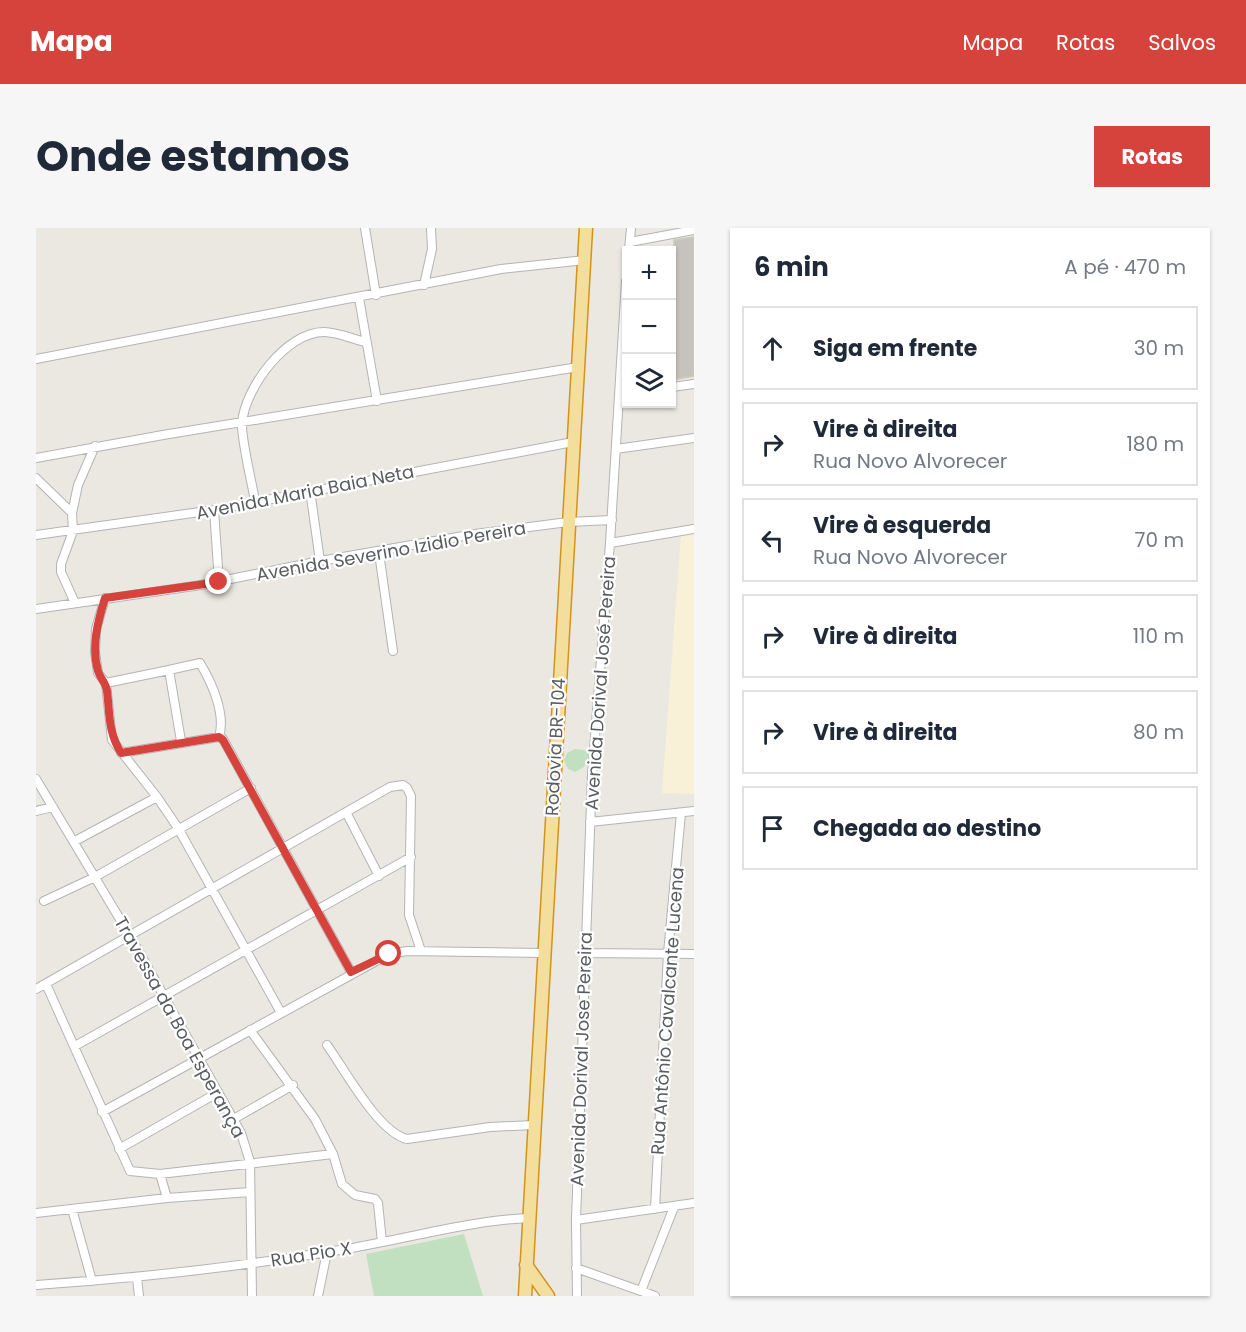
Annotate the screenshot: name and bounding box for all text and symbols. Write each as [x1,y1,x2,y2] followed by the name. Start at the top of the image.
[30,22,113,61] text: Mapa
[962,28,1023,57] text: Mapa
[1056,28,1115,57] text: Rotas
[1148,28,1216,57] text: Salvos
[1094,126,1210,187] button: Rotas
[36,127,350,186] text: Onde estamos
[622,246,676,408] map controls
[622,246,676,300] button: +
[754,249,829,285] text: 6 min
[1064,253,1186,281] text: A pé · 470 m
[622,300,676,354] button: −
[756,332,789,365] icon: ahead
[813,333,977,364] text: Siga em frente
[1134,334,1184,362] text: 30 m
[622,354,676,408] button: layers
[813,414,958,445] text: Vire à direita
[756,428,789,461] icon: right
[1126,430,1184,458] text: 180 m
[813,447,1007,475] text: Rua Novo Alvorecer
[194,459,416,525] street label: Avenida Maria Baia Neta
[813,510,991,541] text: Vire à esquerda
[254,515,528,587] street label: Avenida Severino Izidio Pereira
[756,524,789,557] icon: left
[1135,526,1184,554] text: 70 m
[813,543,1007,571] text: Rua Novo Alvorecer
[579,555,621,811] street label: Avenida Dorival José Pereira
[205,568,231,594] route end
[756,620,789,653] icon: right
[813,621,958,652] text: Vire à direita
[1133,622,1184,650] text: 110 m
[539,677,571,817] street label: Rodovia BR-104
[756,716,789,749] icon: right
[813,717,958,748] text: Vire à direita
[1133,718,1184,746] text: 80 m
[756,812,789,845] icon: arrive
[813,813,1041,844] text: Chegada ao destino
[644,866,690,1156] street label: Rua Antônio Cavalcante Lucena
[109,912,251,1142] street label: Travessa da Boa Esperança
[564,931,598,1187] street label: Avenida Dorival Jose Pereira
[375,940,401,966] route start
[269,1235,353,1273] street label: Rua Pio X

